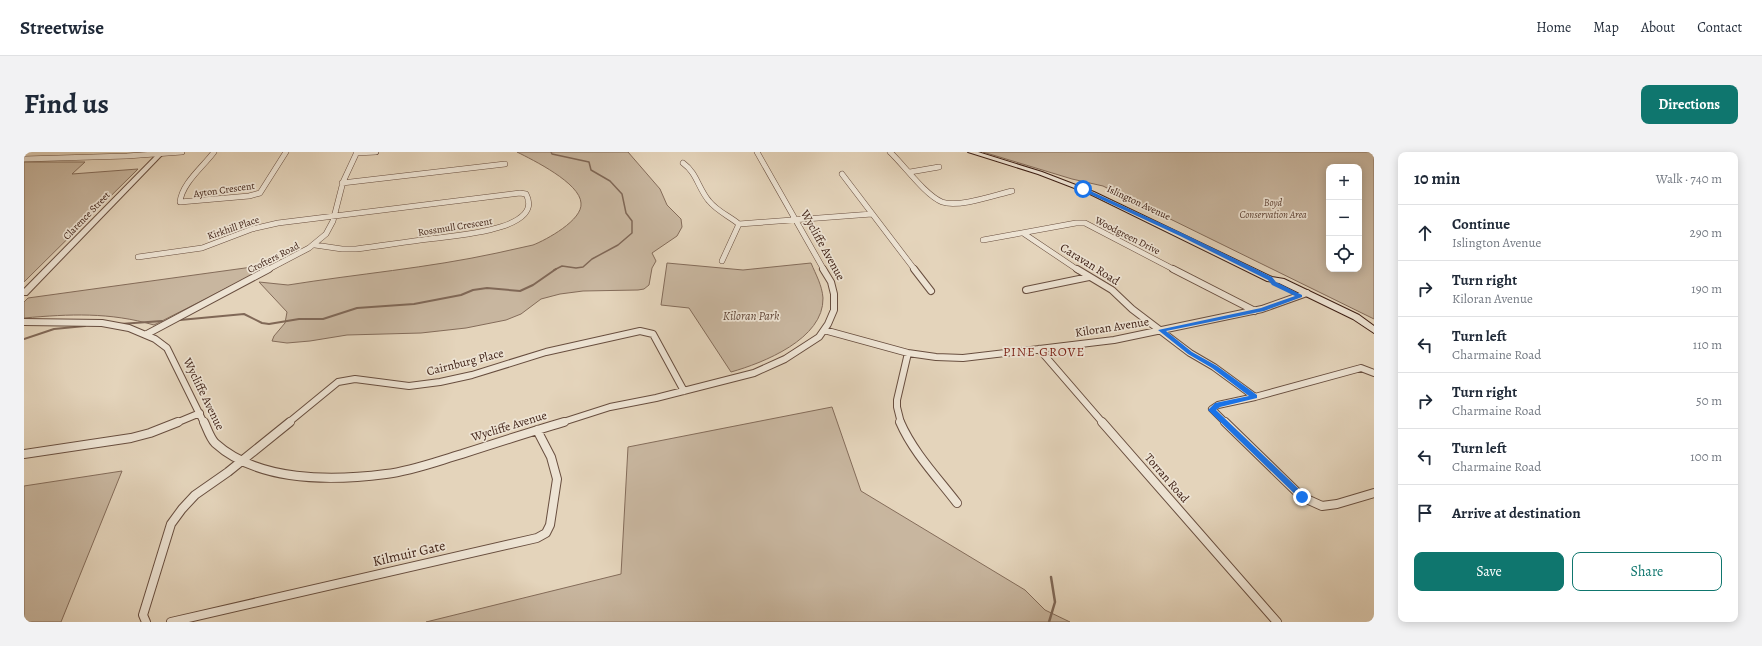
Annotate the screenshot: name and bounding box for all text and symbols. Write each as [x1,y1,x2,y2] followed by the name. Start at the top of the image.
[20,15,104,41] text: Streetwise
[1536,18,1571,37] text: Home
[1593,18,1619,37] text: Map
[1641,18,1675,37] text: About
[1697,18,1742,37] text: Contact
[24,85,109,123] text: Find us
[1641,85,1738,124] button: Directions
[1326,164,1362,272] map controls
[1326,164,1362,200] button: +
[1414,167,1460,190] text: 10 min
[1656,170,1722,187] text: Walk · 740 m
[192,179,256,200] street label: Ayton Crescent
[1074,180,1092,198] route start
[1105,182,1173,223] street label: Islington Avenue
[60,188,113,242] street label: Clarence Street
[1239,196,1307,221] park label: Boyd Conservation Area
[1326,200,1362,236] button: −
[797,206,849,283] street label: Wycliffe Avenue
[205,212,261,242] street label: Kirkhill Place
[1092,213,1163,258] street label: Woodgreen Drive
[417,214,494,239] street label: Rossmull Crescent
[1452,214,1510,234] text: Continue
[1414,222,1436,244] icon: ahead
[1690,224,1722,241] text: 290 m
[1452,234,1541,251] text: Islington Avenue
[1326,236,1362,272] button: locate
[245,239,302,276] street label: Crofters Road
[1057,239,1123,289] street label: Caravan Road
[1452,270,1517,290] text: Turn right
[1414,278,1436,300] icon: right
[1691,280,1722,297] text: 190 m
[1452,290,1533,307] text: Kiloran Avenue
[723,308,780,324] park label: Kiloran Park
[1074,313,1150,341] street label: Kiloran Avenue
[1452,326,1507,346] text: Turn left
[1414,334,1436,356] icon: left
[1693,336,1722,353] text: 110 m
[1003,343,1085,360] district label: PINE GROVE
[425,345,505,379] street label: Cairnburg Place
[1452,346,1541,363] text: Charmaine Road
[179,354,228,433] street label: Wycliffe Avenue
[1452,382,1517,402] text: Turn right
[1414,390,1436,412] icon: right
[1696,392,1722,409] text: 50 m
[1452,402,1541,419] text: Charmaine Road
[468,407,549,445] street label: Wycliffe Avenue
[1452,438,1507,458] text: Turn left
[1414,446,1436,468] icon: left
[1690,448,1722,465] text: 100 m
[1141,450,1193,506] street label: Torran Road
[1452,458,1541,475] text: Charmaine Road
[1293,488,1311,506] route end
[1414,502,1436,524] icon: arrive
[1452,503,1581,523] text: Arrive at destination
[371,536,447,571] street label: Kilmuir Gate
[1414,552,1564,591] button: Save
[1572,552,1722,591] button: Share

